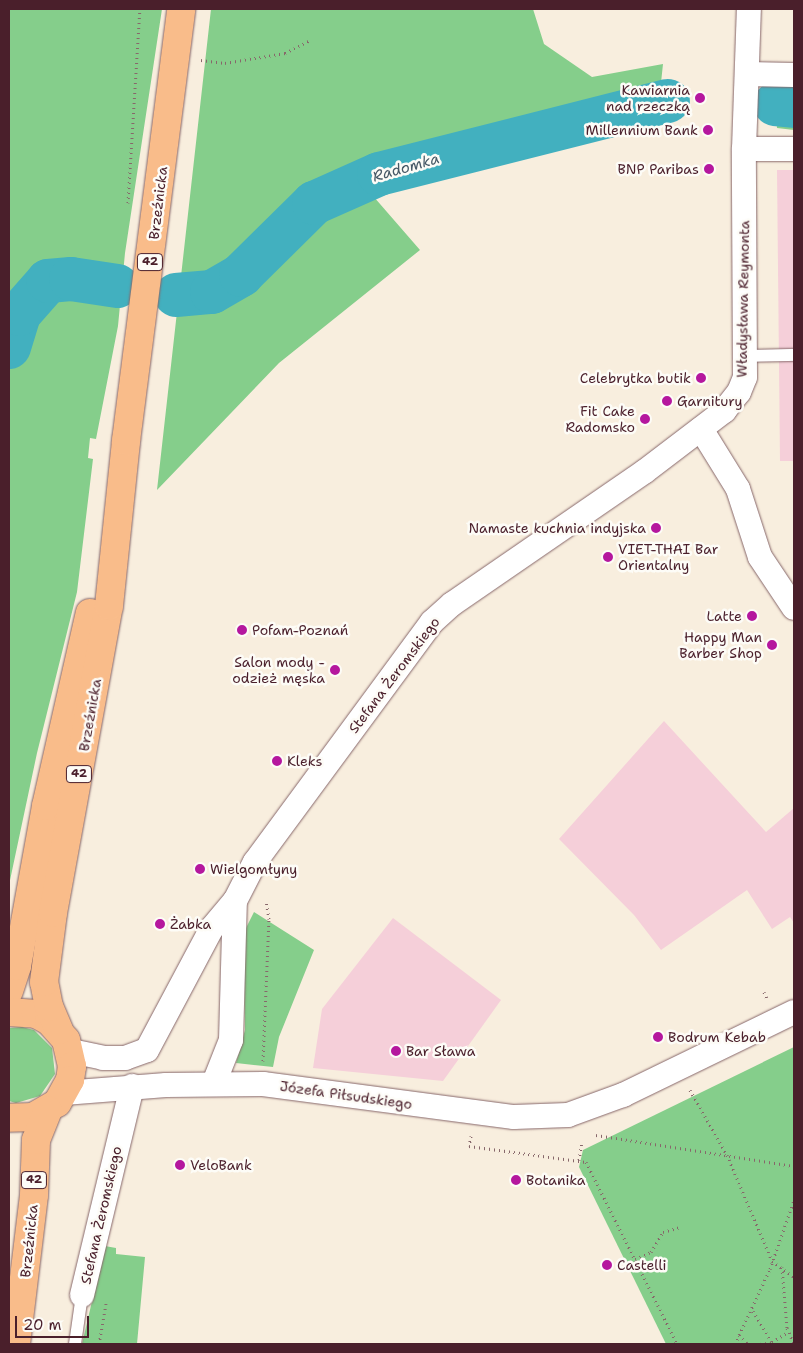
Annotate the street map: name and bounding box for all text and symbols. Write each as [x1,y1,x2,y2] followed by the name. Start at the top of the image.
[606,82,690,114] place label: Kawiarnia nad rzeczką
[694,92,706,104] marker: Kawiarnia nad rzeczką
[586,122,698,138] place label: Millennium Bank
[702,124,714,136] marker: Millennium Bank
[370,150,442,186] water label: Radomka
[618,161,699,177] place label: BNP Paribas
[703,163,715,175] marker: BNP Paribas
[145,166,171,240] street label: Brzeźnicka
[733,220,753,378] street label: Władysława Reymonta
[136,252,164,272] road number: 42
[580,370,691,386] place label: Celebrytka butik
[695,372,707,384] marker: Celebrytka butik
[677,393,743,409] place label: Garnitury
[661,395,673,407] marker: Garnitury
[565,403,635,436] place label: Fit Cake Radomsko
[639,413,651,425] marker: Fit Cake Radomsko
[468,520,646,536] place label: Namaste kuchnia indyjska
[650,522,662,534] marker: Namaste kuchnia indyjska
[618,541,718,574] place label: VIET-THAI Bar Orientalny
[602,551,614,563] marker: VIET-THAI Bar Orientalny
[706,608,742,624] place label: Latte
[746,610,758,622] marker: Latte
[345,614,443,736] street label: Stefana Żeromskiego
[252,622,348,638] place label: Pofam-Poznań
[236,624,248,636] marker: Pofam-Poznań
[679,629,762,662] place label: Happy Man Barber Shop
[766,639,778,651] marker: Happy Man Barber Shop
[232,654,325,686] place label: Salon mody - odzież męska
[329,664,341,676] marker: Salon mody - odzież męska
[75,677,105,753] street label: Brzeźnicka
[287,753,322,769] place label: Kleks
[271,755,283,767] marker: Kleks
[65,764,93,784] road number: 42
[210,861,297,877] place label: Wielgomłyny
[194,863,206,875] marker: Wielgomłyny
[170,916,211,932] place label: Żabka
[154,918,166,930] marker: Żabka
[668,1029,766,1045] place label: Bodrum Kebab
[652,1031,664,1043] marker: Bodrum Kebab
[406,1043,475,1059] place label: Bar Sława
[390,1045,402,1057] marker: Bar Sława
[279,1077,413,1113] street label: Józefa Piłsudskiego
[77,1144,125,1286] street label: Stefana Żeromskiego
[190,1157,252,1173] place label: VeloBank
[174,1159,186,1171] marker: VeloBank
[20,1170,48,1190] road number: 42
[526,1172,586,1188] place label: Botanika
[510,1174,522,1186] marker: Botanika
[17,1204,41,1278] street label: Brzeźnicka
[617,1257,667,1273] place label: Castelli
[601,1259,613,1271] marker: Castelli
[18,1306,91,1338] scale bar
[23,1315,62,1335] text: 20 m

